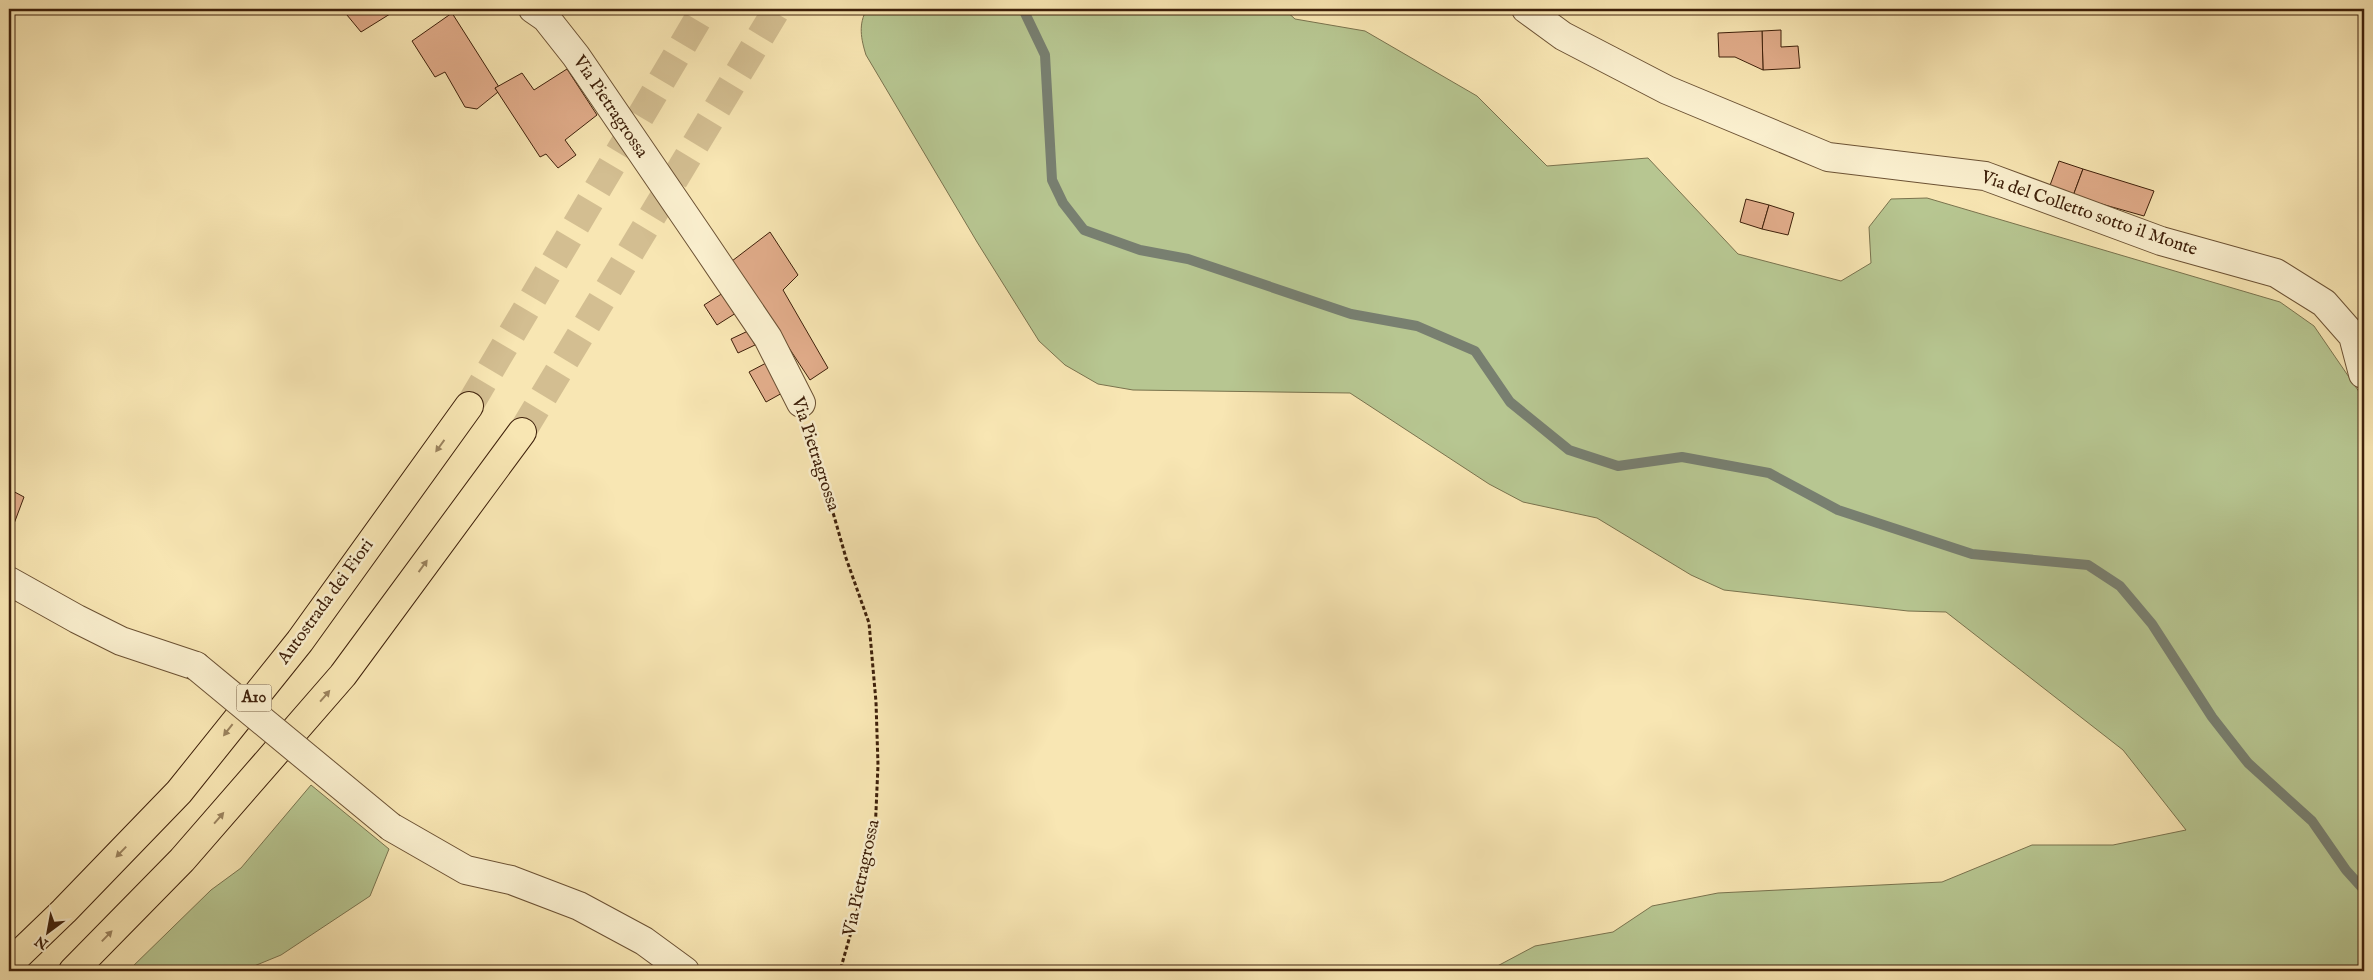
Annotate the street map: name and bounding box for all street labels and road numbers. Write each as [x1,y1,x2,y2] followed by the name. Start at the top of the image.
[567,51,653,163] street label: Via Pietragrossa
[1977,166,2200,262] street label: Via del Colletto sotto il Monte
[785,393,844,514] street label: Via Pietragrossa
[272,535,379,670] street label: Autostrada dei Fiori
[236,684,272,711] road number: A10
[838,817,886,939] street label: Via Pietragrossa

